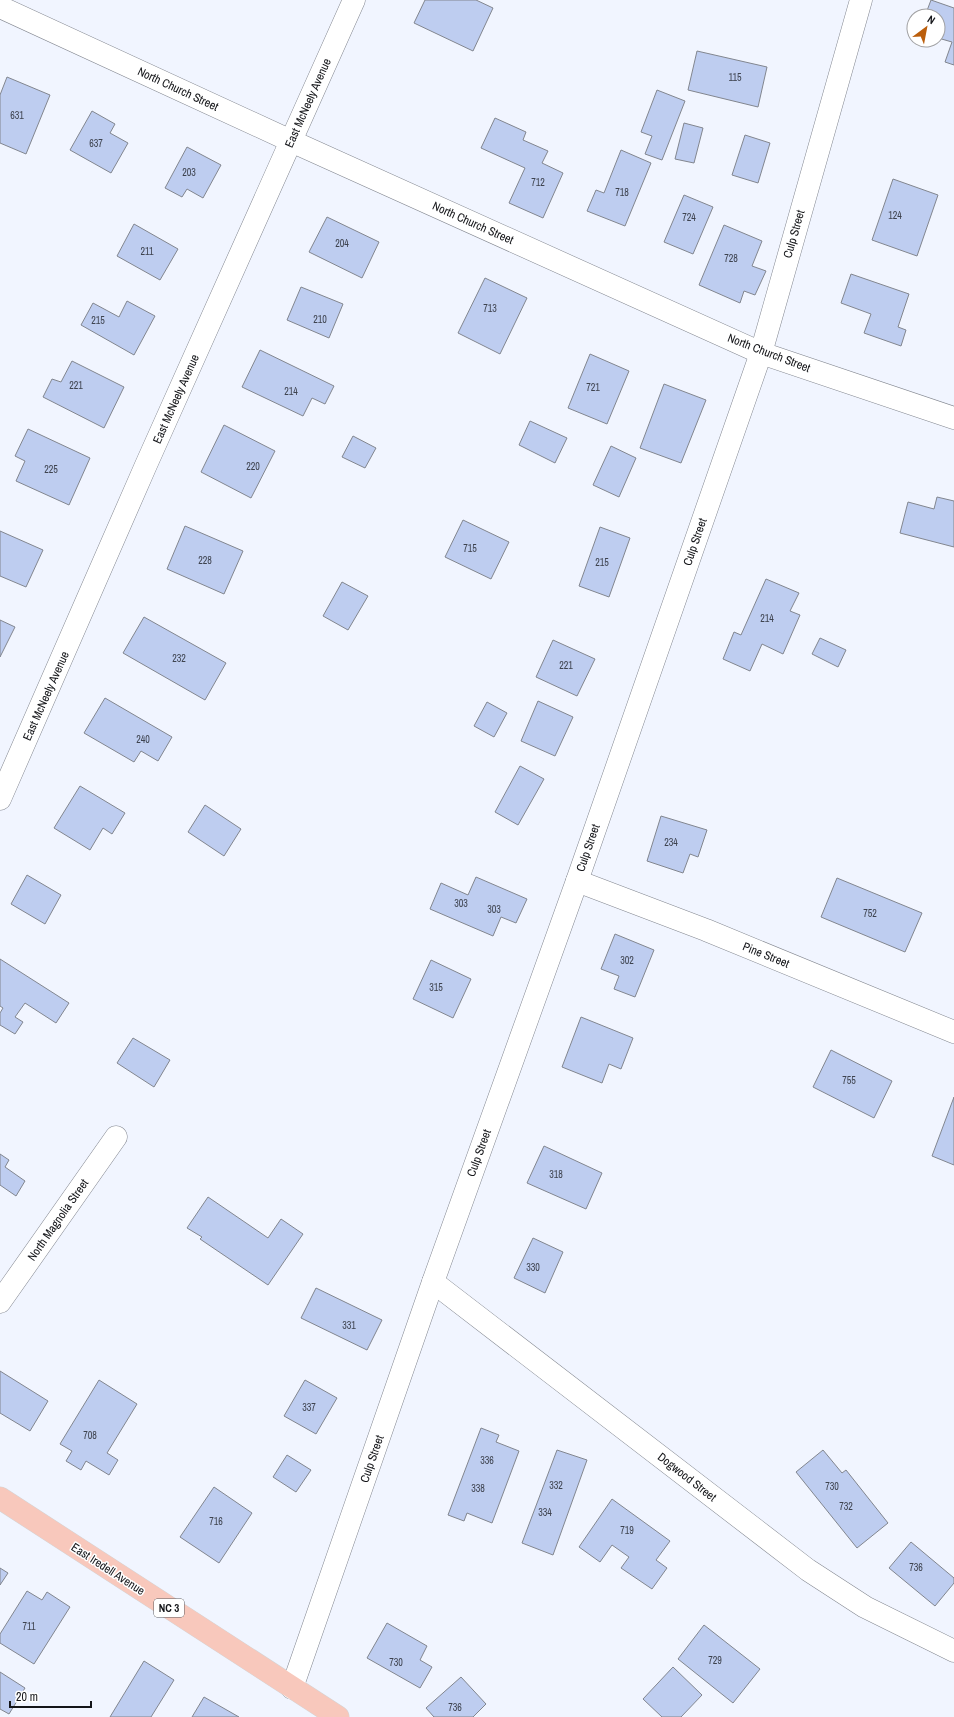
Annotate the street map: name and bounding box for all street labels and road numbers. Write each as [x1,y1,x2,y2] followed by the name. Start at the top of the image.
[281,56,335,150] street label: East McNeely Avenue
[135,63,221,115] street label: North Church Street
[430,198,516,248] street label: North Church Street
[780,208,809,260] street label: Culp Street
[725,330,813,376] street label: North Church Street
[149,352,203,446] street label: East McNeely Avenue
[679,516,711,568] street label: Culp Street
[19,649,73,743] street label: East McNeely Avenue
[572,822,604,874] street label: Culp Street
[740,938,792,972] street label: Pine Street
[463,1127,495,1179] street label: Culp Street
[24,1176,92,1264] street label: North Magnolia Street
[356,1433,388,1485] street label: Culp Street
[654,1449,720,1505] street label: Dogwood Street
[68,1539,148,1599] street label: East Iredell Avenue
[154,1599,184,1617] road number: NC 3

